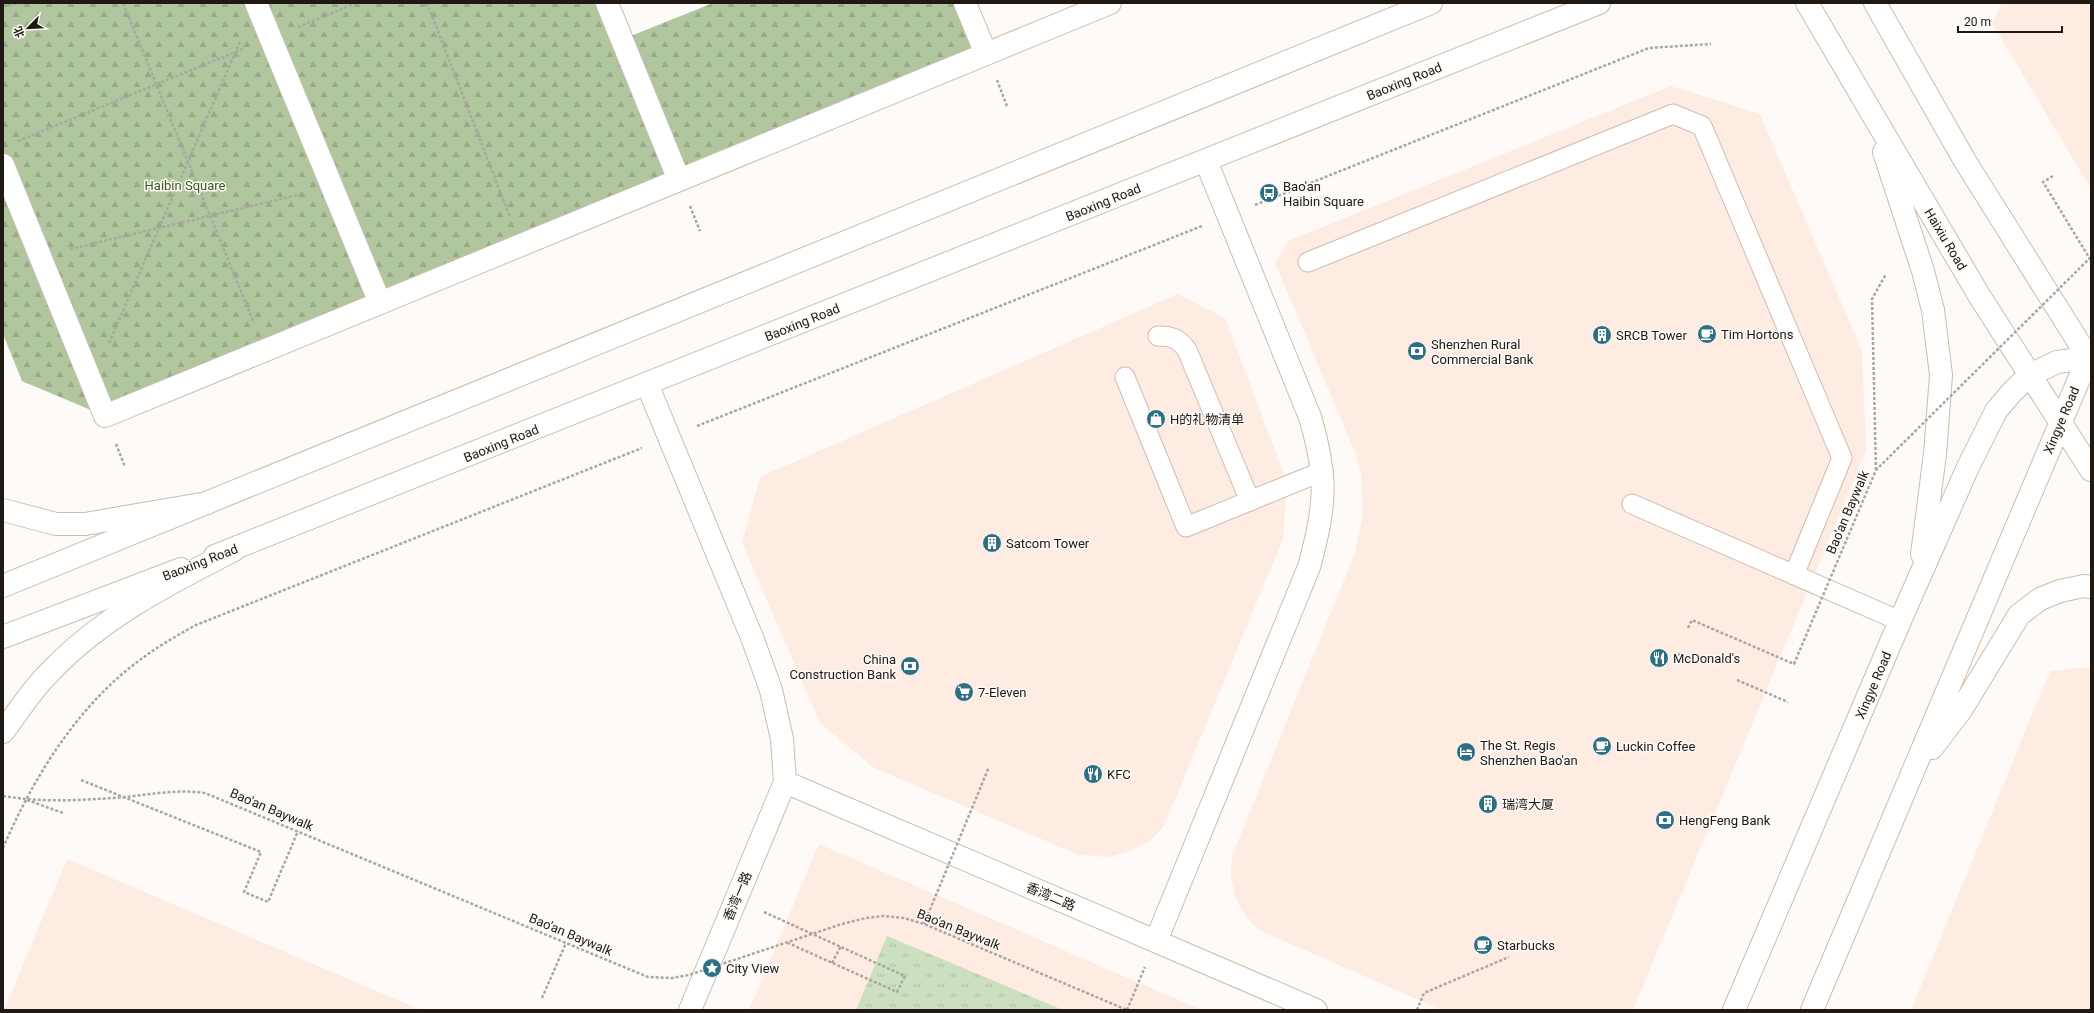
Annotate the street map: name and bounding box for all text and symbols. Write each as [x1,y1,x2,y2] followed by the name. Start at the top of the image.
[8,8,48,48] north arrow
[1958,8,2062,34] scale bar
[1964,15,1991,29] text: 20 m
[11,24,27,40] text: 北
[1364,60,1444,103] street label: Baoxing Road
[145,178,226,193] park label: Haibin Square
[1283,179,1364,209] place label: Bao'an Haibin Square
[1063,181,1143,224] street label: Baoxing Road
[1258,182,1280,204] bus stop icon: Bao'an Haibin Square
[1921,206,1970,273] street label: Haixiu Road
[762,301,842,344] street label: Baoxing Road
[1696,323,1718,345] cafe icon: Tim Hortons
[1591,324,1613,346] building icon: SRCB Tower
[1721,327,1794,342] place label: Tim Hortons
[1616,328,1687,343] place label: SRCB Tower
[1431,337,1534,367] place label: Shenzhen Rural Commercial Bank
[1406,340,1428,362] bank icon: Shenzhen Rural Commercial Bank
[2041,384,2082,456] street label: Xingye Road
[1145,408,1167,430] shop icon: H的礼物清单
[1170,412,1244,427] place label: H的礼物清单
[461,422,541,465] street label: Baoxing Road
[1823,468,1872,556] street label: Bao'an Baywalk
[981,532,1003,554] building icon: Satcom Tower
[1006,536,1090,551] place label: Satcom Tower
[160,541,240,584] street label: Baoxing Road
[1648,647,1670,669] restaurant icon: McDonald's
[1853,649,1894,721] street label: Xingye Road
[1673,651,1741,666] place label: McDonald's
[789,652,896,682] place label: China Construction Bank
[899,655,921,677] bank icon: China Construction Bank
[953,681,975,703] supermarket icon: 7-Eleven
[978,685,1027,700] place label: 7-Eleven
[1591,735,1613,757] cafe icon: Luckin Coffee
[1480,738,1578,768] place label: The St. Regis Shenzhen Bao'an
[1616,739,1696,754] place label: Luckin Coffee
[1455,741,1477,763] hotel icon: The St. Regis Shenzhen Bao'an
[1082,763,1104,785] restaurant icon: KFC
[1107,767,1131,782] place label: KFC
[228,785,316,834] street label: Bao'an Baywalk
[1477,793,1499,815] building icon: 瑞湾大厦
[1502,797,1554,812] place label: 瑞湾大厦
[1654,809,1676,831] bank icon: HengFeng Bank
[1679,813,1771,828] place label: HengFeng Bank
[720,869,755,923] street label: 香湾一路
[1024,879,1078,914] street label: 香湾二路
[915,906,1003,953] street label: Bao'an Baywalk
[527,910,615,959] street label: Bao'an Baywalk
[1472,934,1494,956] cafe icon: Starbucks
[1497,938,1555,953] place label: Starbucks
[701,957,723,979] place icon: City View
[726,961,780,976] place label: City View

